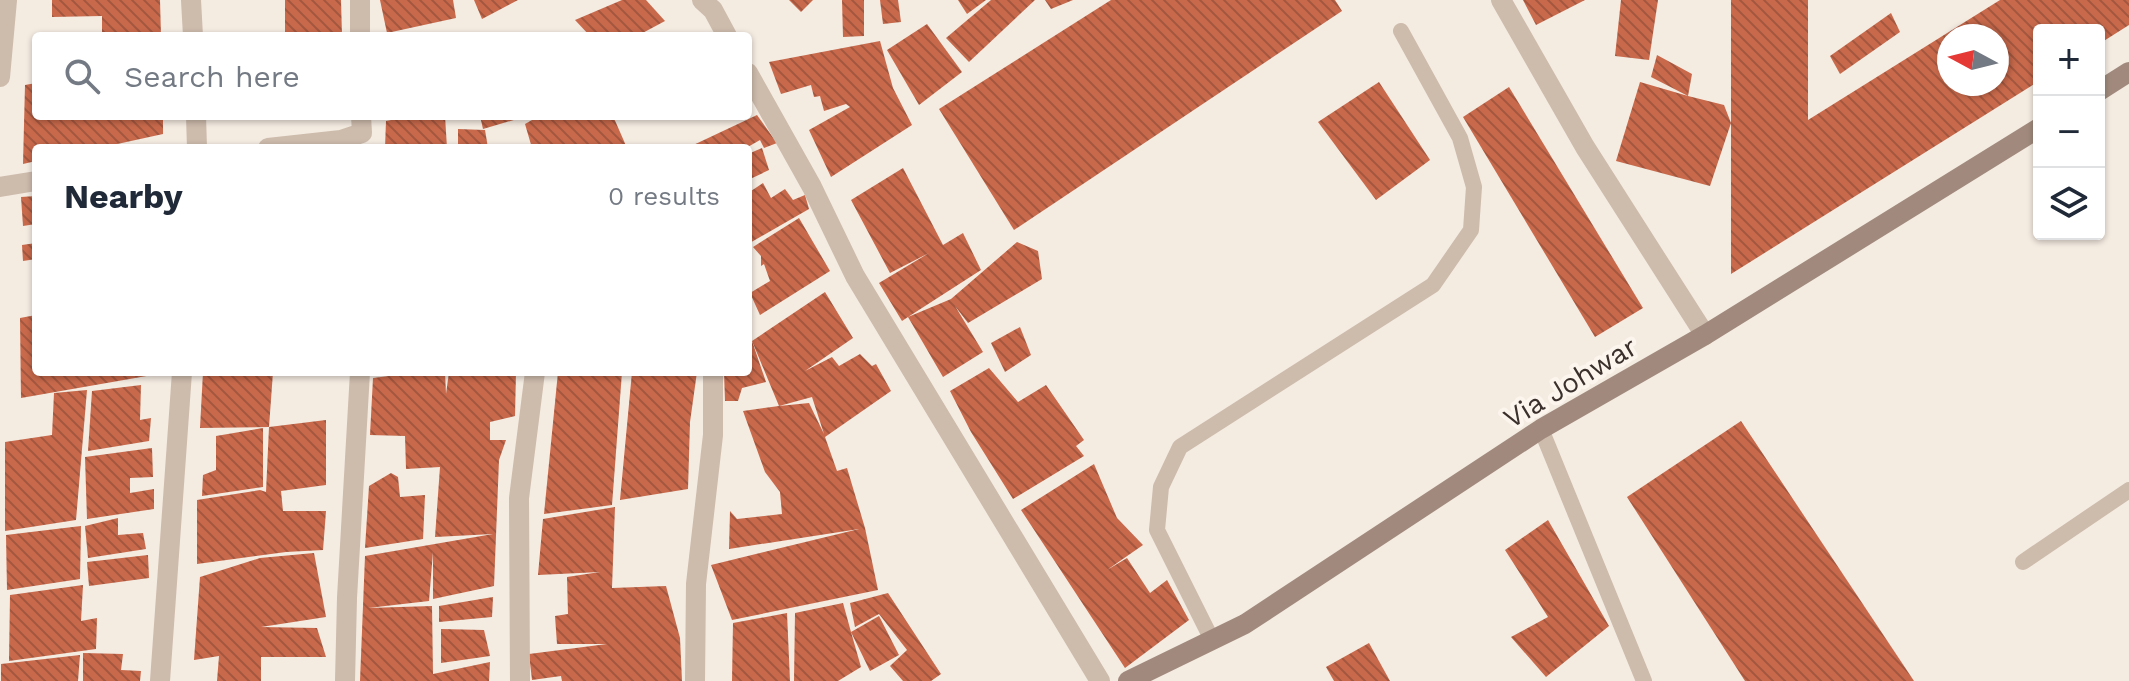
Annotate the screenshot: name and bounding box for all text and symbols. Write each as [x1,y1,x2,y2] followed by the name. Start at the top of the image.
[1937,24,2009,96] north arrow
[2033,24,2105,240] map controls
[2033,24,2105,96] button: +
[32,32,752,120] search box
[60,54,104,98] icon: search
[124,59,300,94] text: Search here
[2033,96,2105,168] button: −
[2033,168,2105,240] button: layers
[64,176,183,216] text: Nearby
[608,181,720,211] text: 0 results
[1498,330,1643,435] street label: Via Johwar

